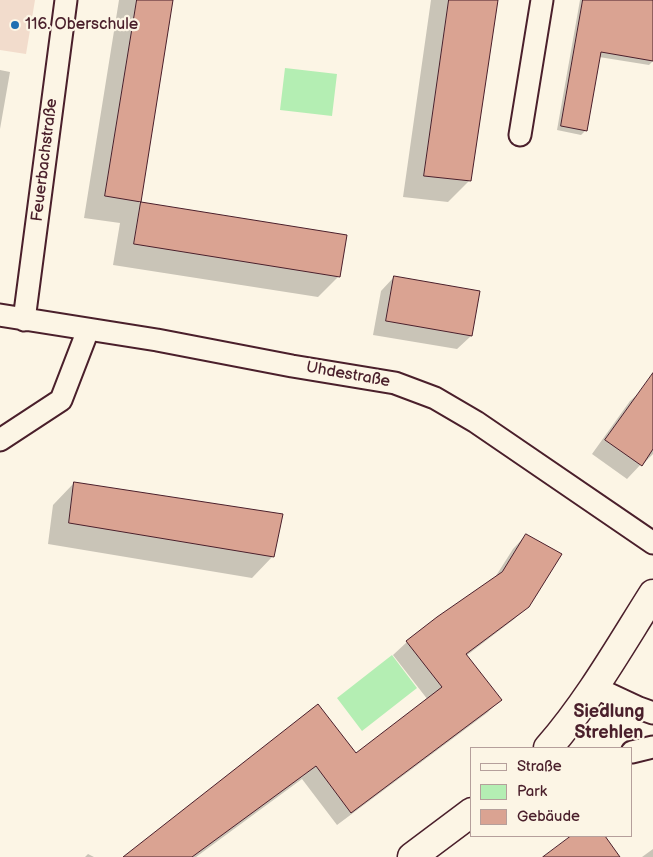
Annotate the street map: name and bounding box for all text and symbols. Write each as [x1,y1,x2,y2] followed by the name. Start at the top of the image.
[25,15,138,35] place label: 116. Oberschule
[9,19,21,31] marker: 116. Oberschule
[28,97,62,223] street label: Feuerbachstraße
[304,358,392,392] street label: Uhdestraße
[573,701,645,744] district label: Siedlung Strehlen
[470,747,633,837] legend
[517,757,562,776] text: Straße
[517,782,547,801] text: Park
[517,807,580,826] text: Gebäude

